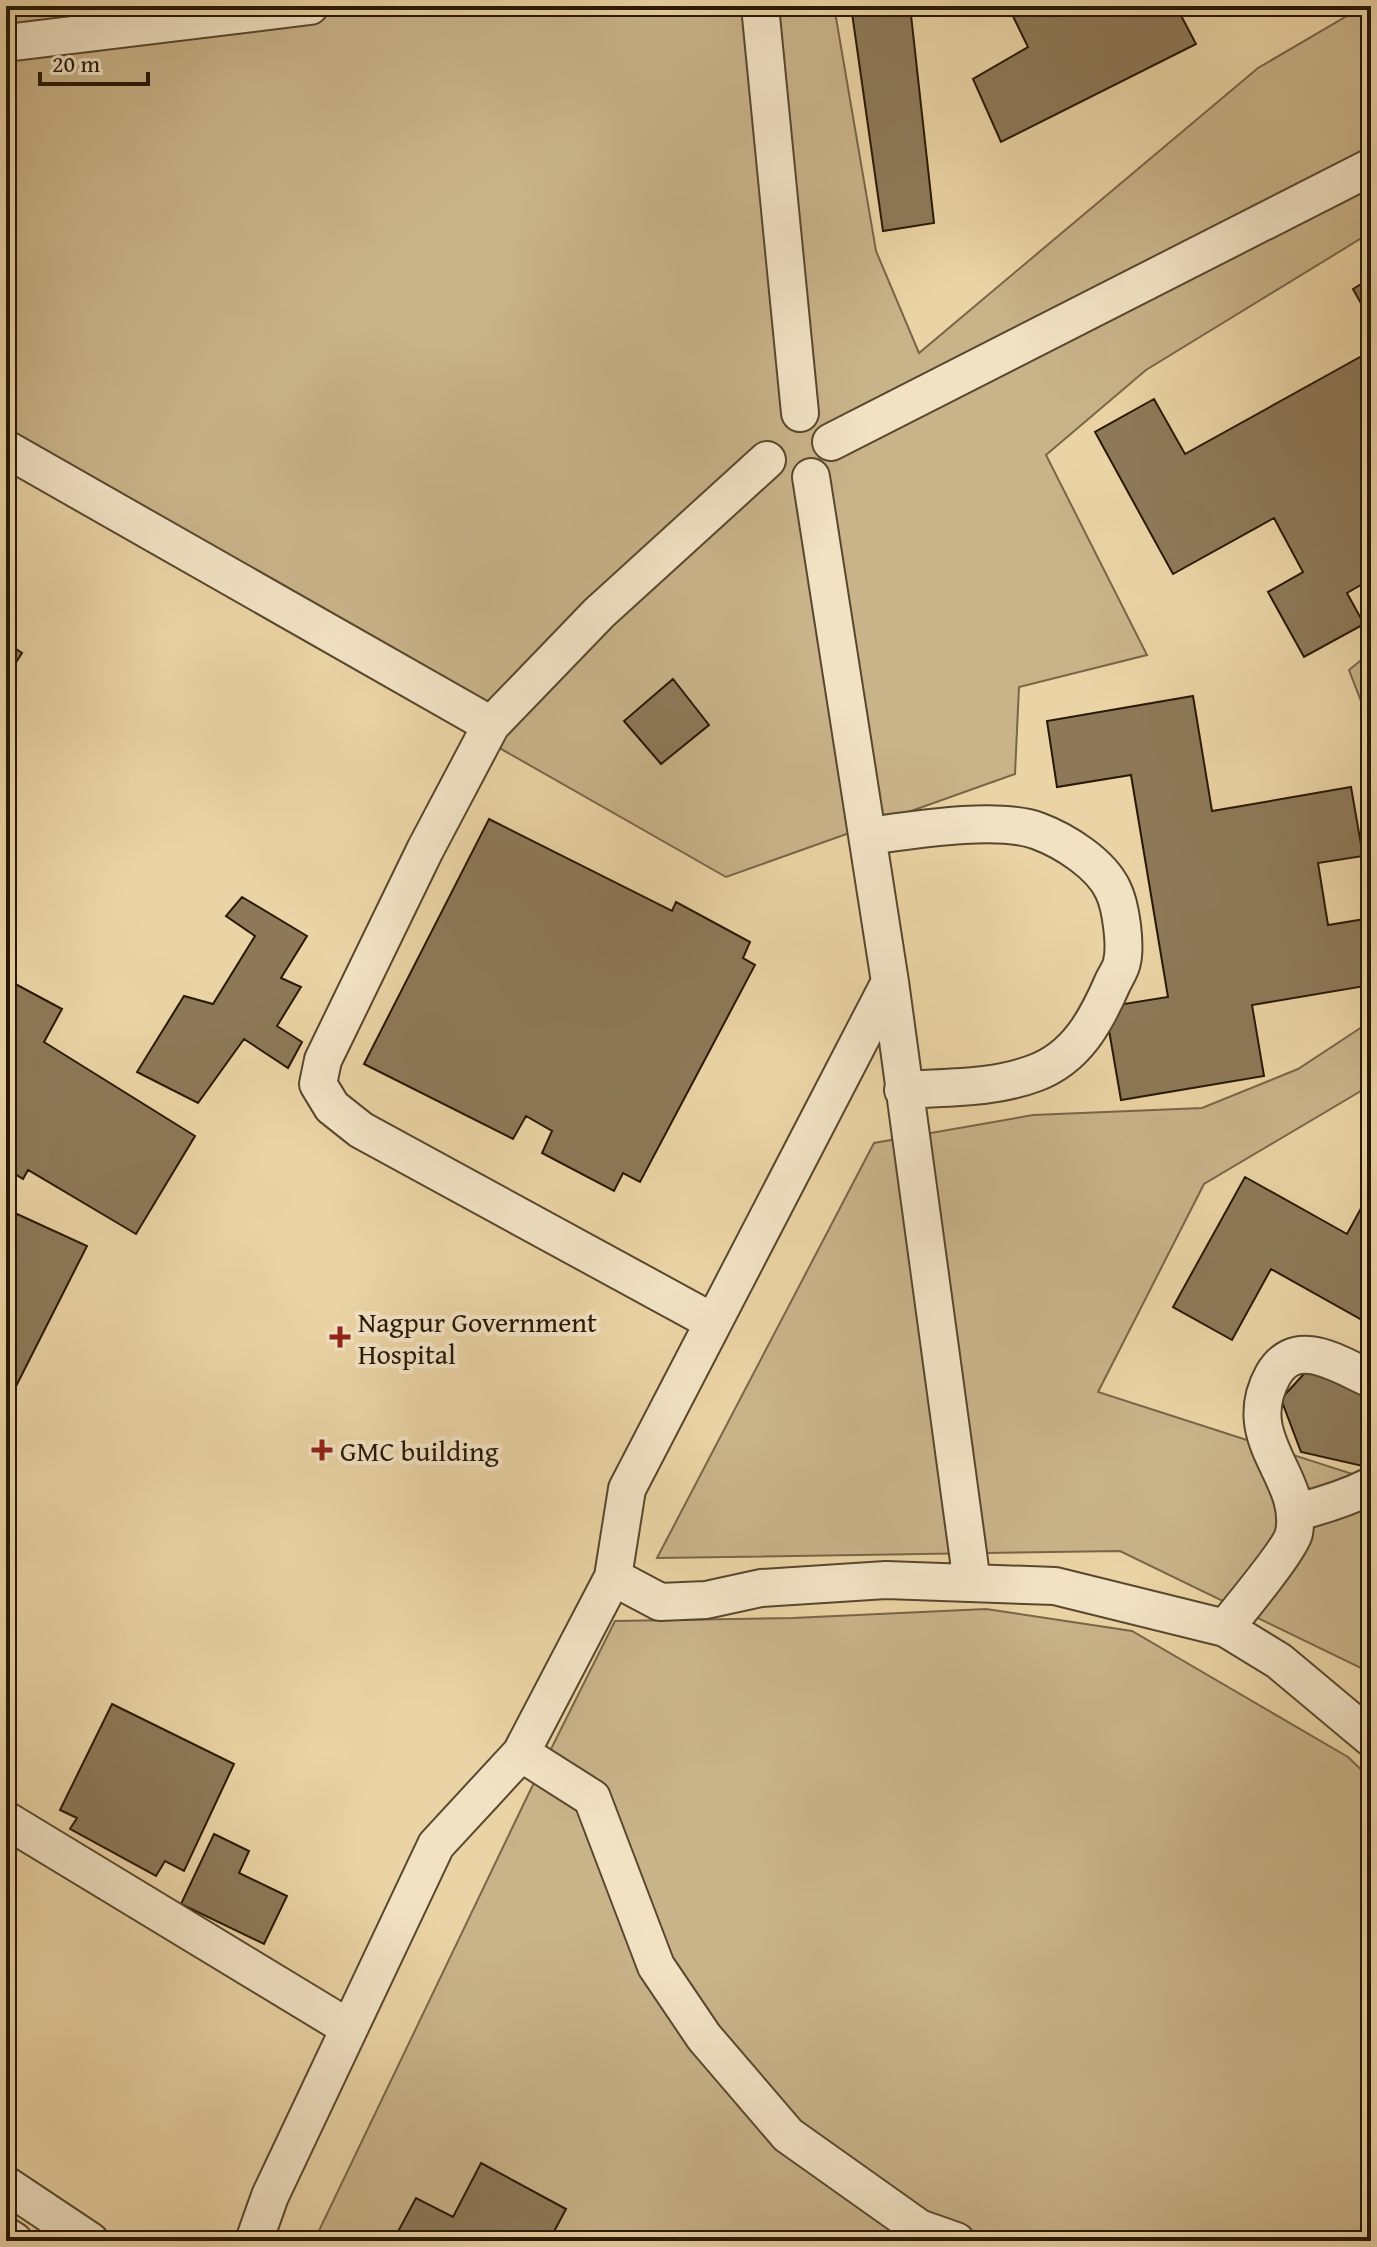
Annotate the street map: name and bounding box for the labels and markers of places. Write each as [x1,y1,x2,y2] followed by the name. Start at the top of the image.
[358,1301,597,1374] place label: Nagpur Government Hospital
[329,1326,351,1348] marker: Nagpur Government Hospital
[340,1430,499,1471] place label: GMC building
[311,1439,333,1461] marker: GMC building

